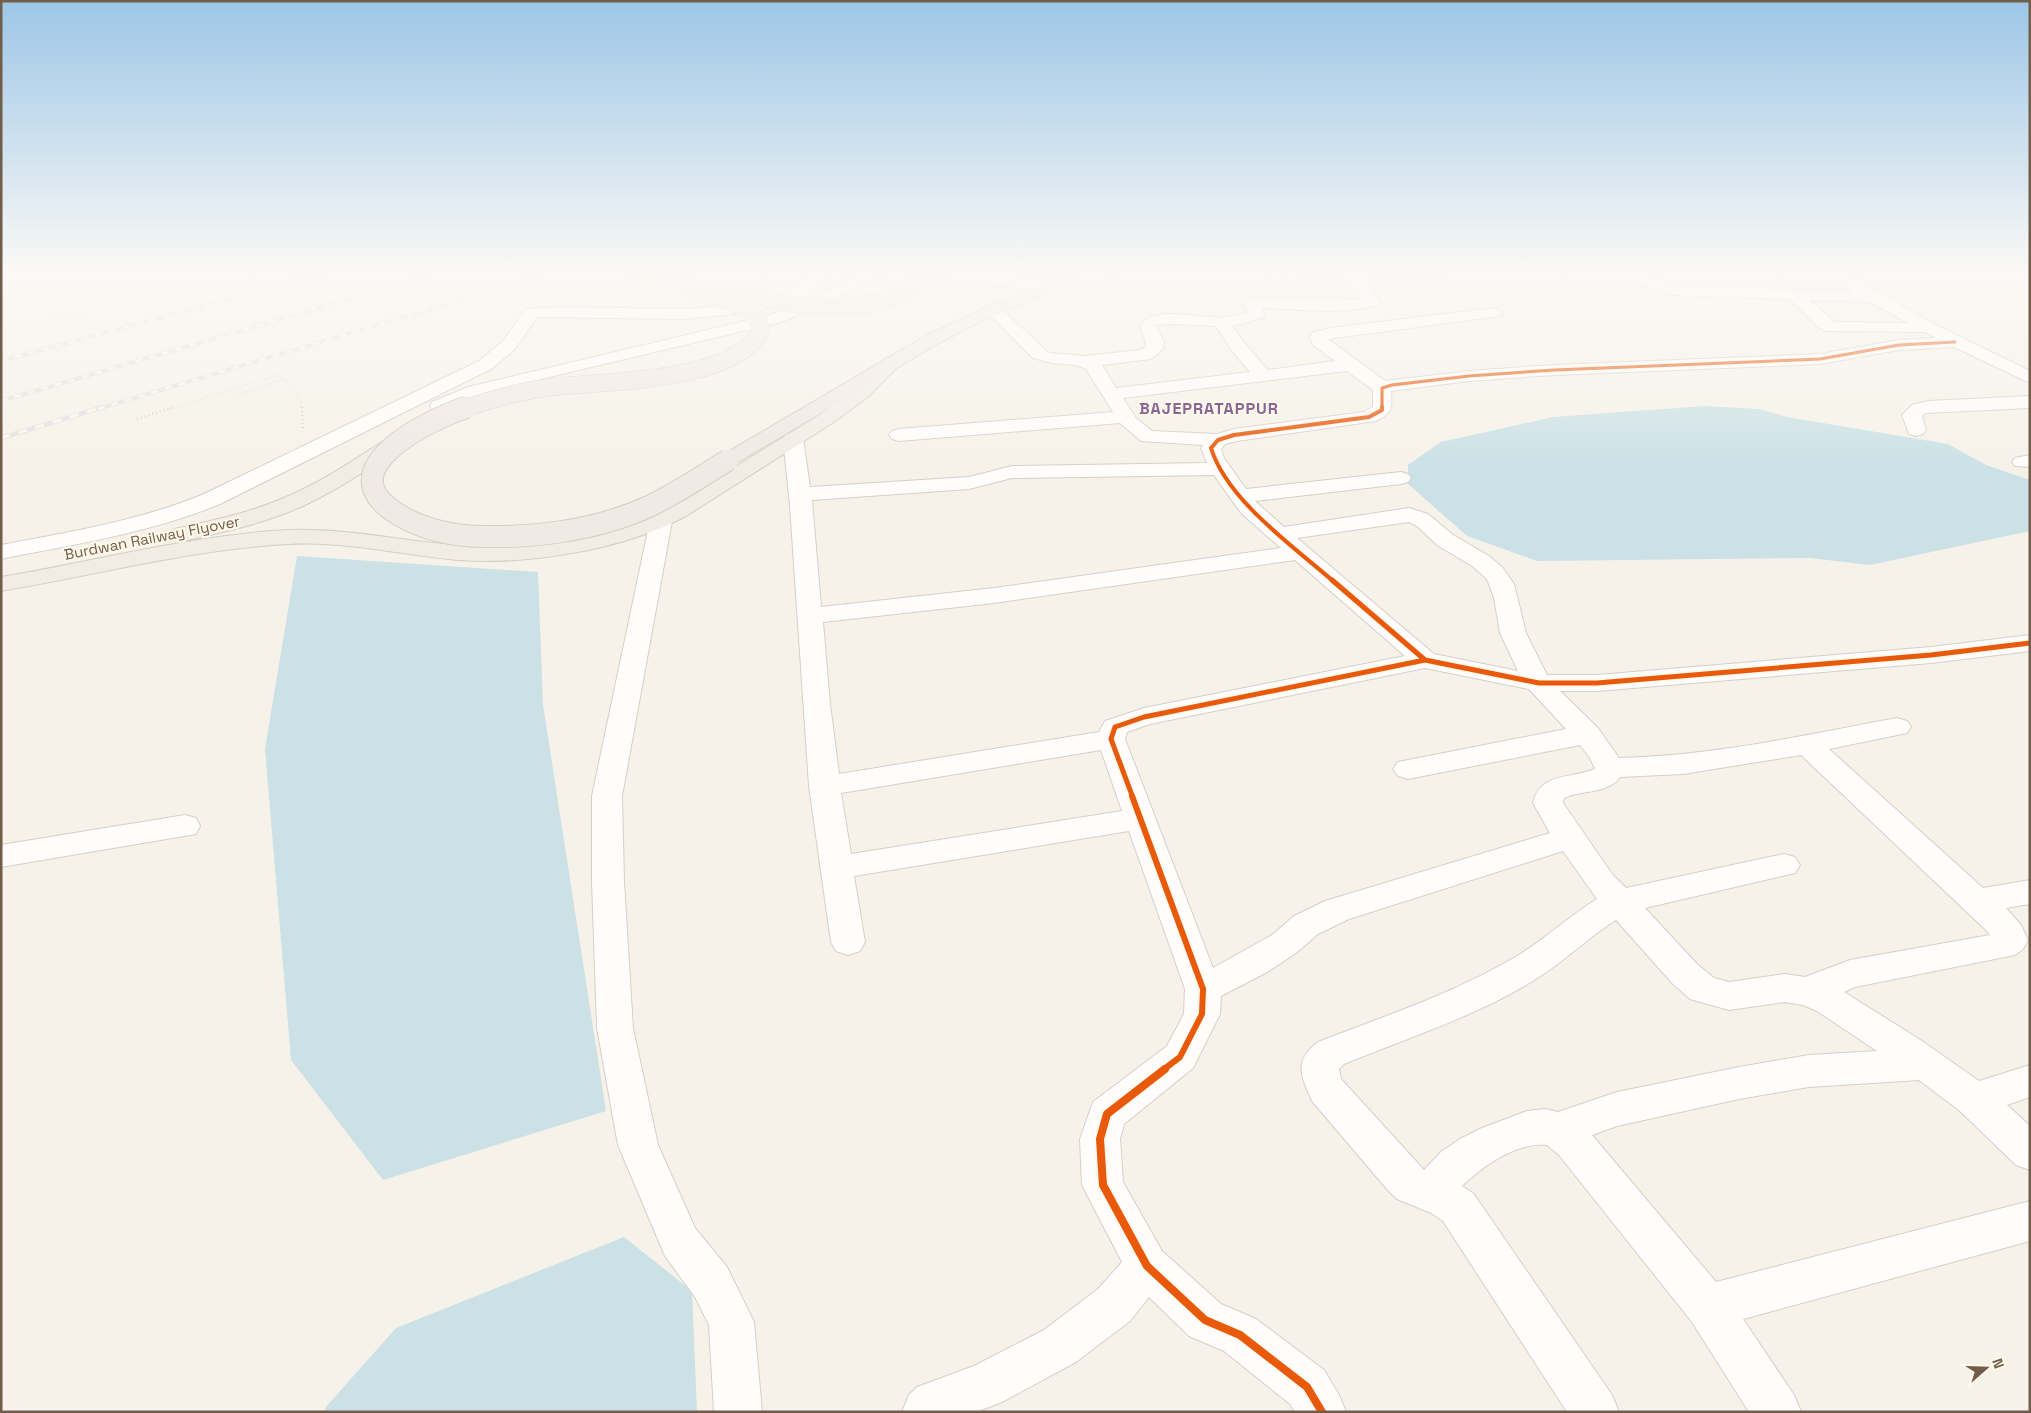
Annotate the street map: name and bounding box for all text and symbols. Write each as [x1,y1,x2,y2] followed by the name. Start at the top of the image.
[1139,398,1279,419] district label: BAJEPRATAPPUR
[62,511,242,564] street label: Burdwan Railway Flyover
[1961,1343,2011,1393] north arrow
[1988,1356,2008,1371] text: N

